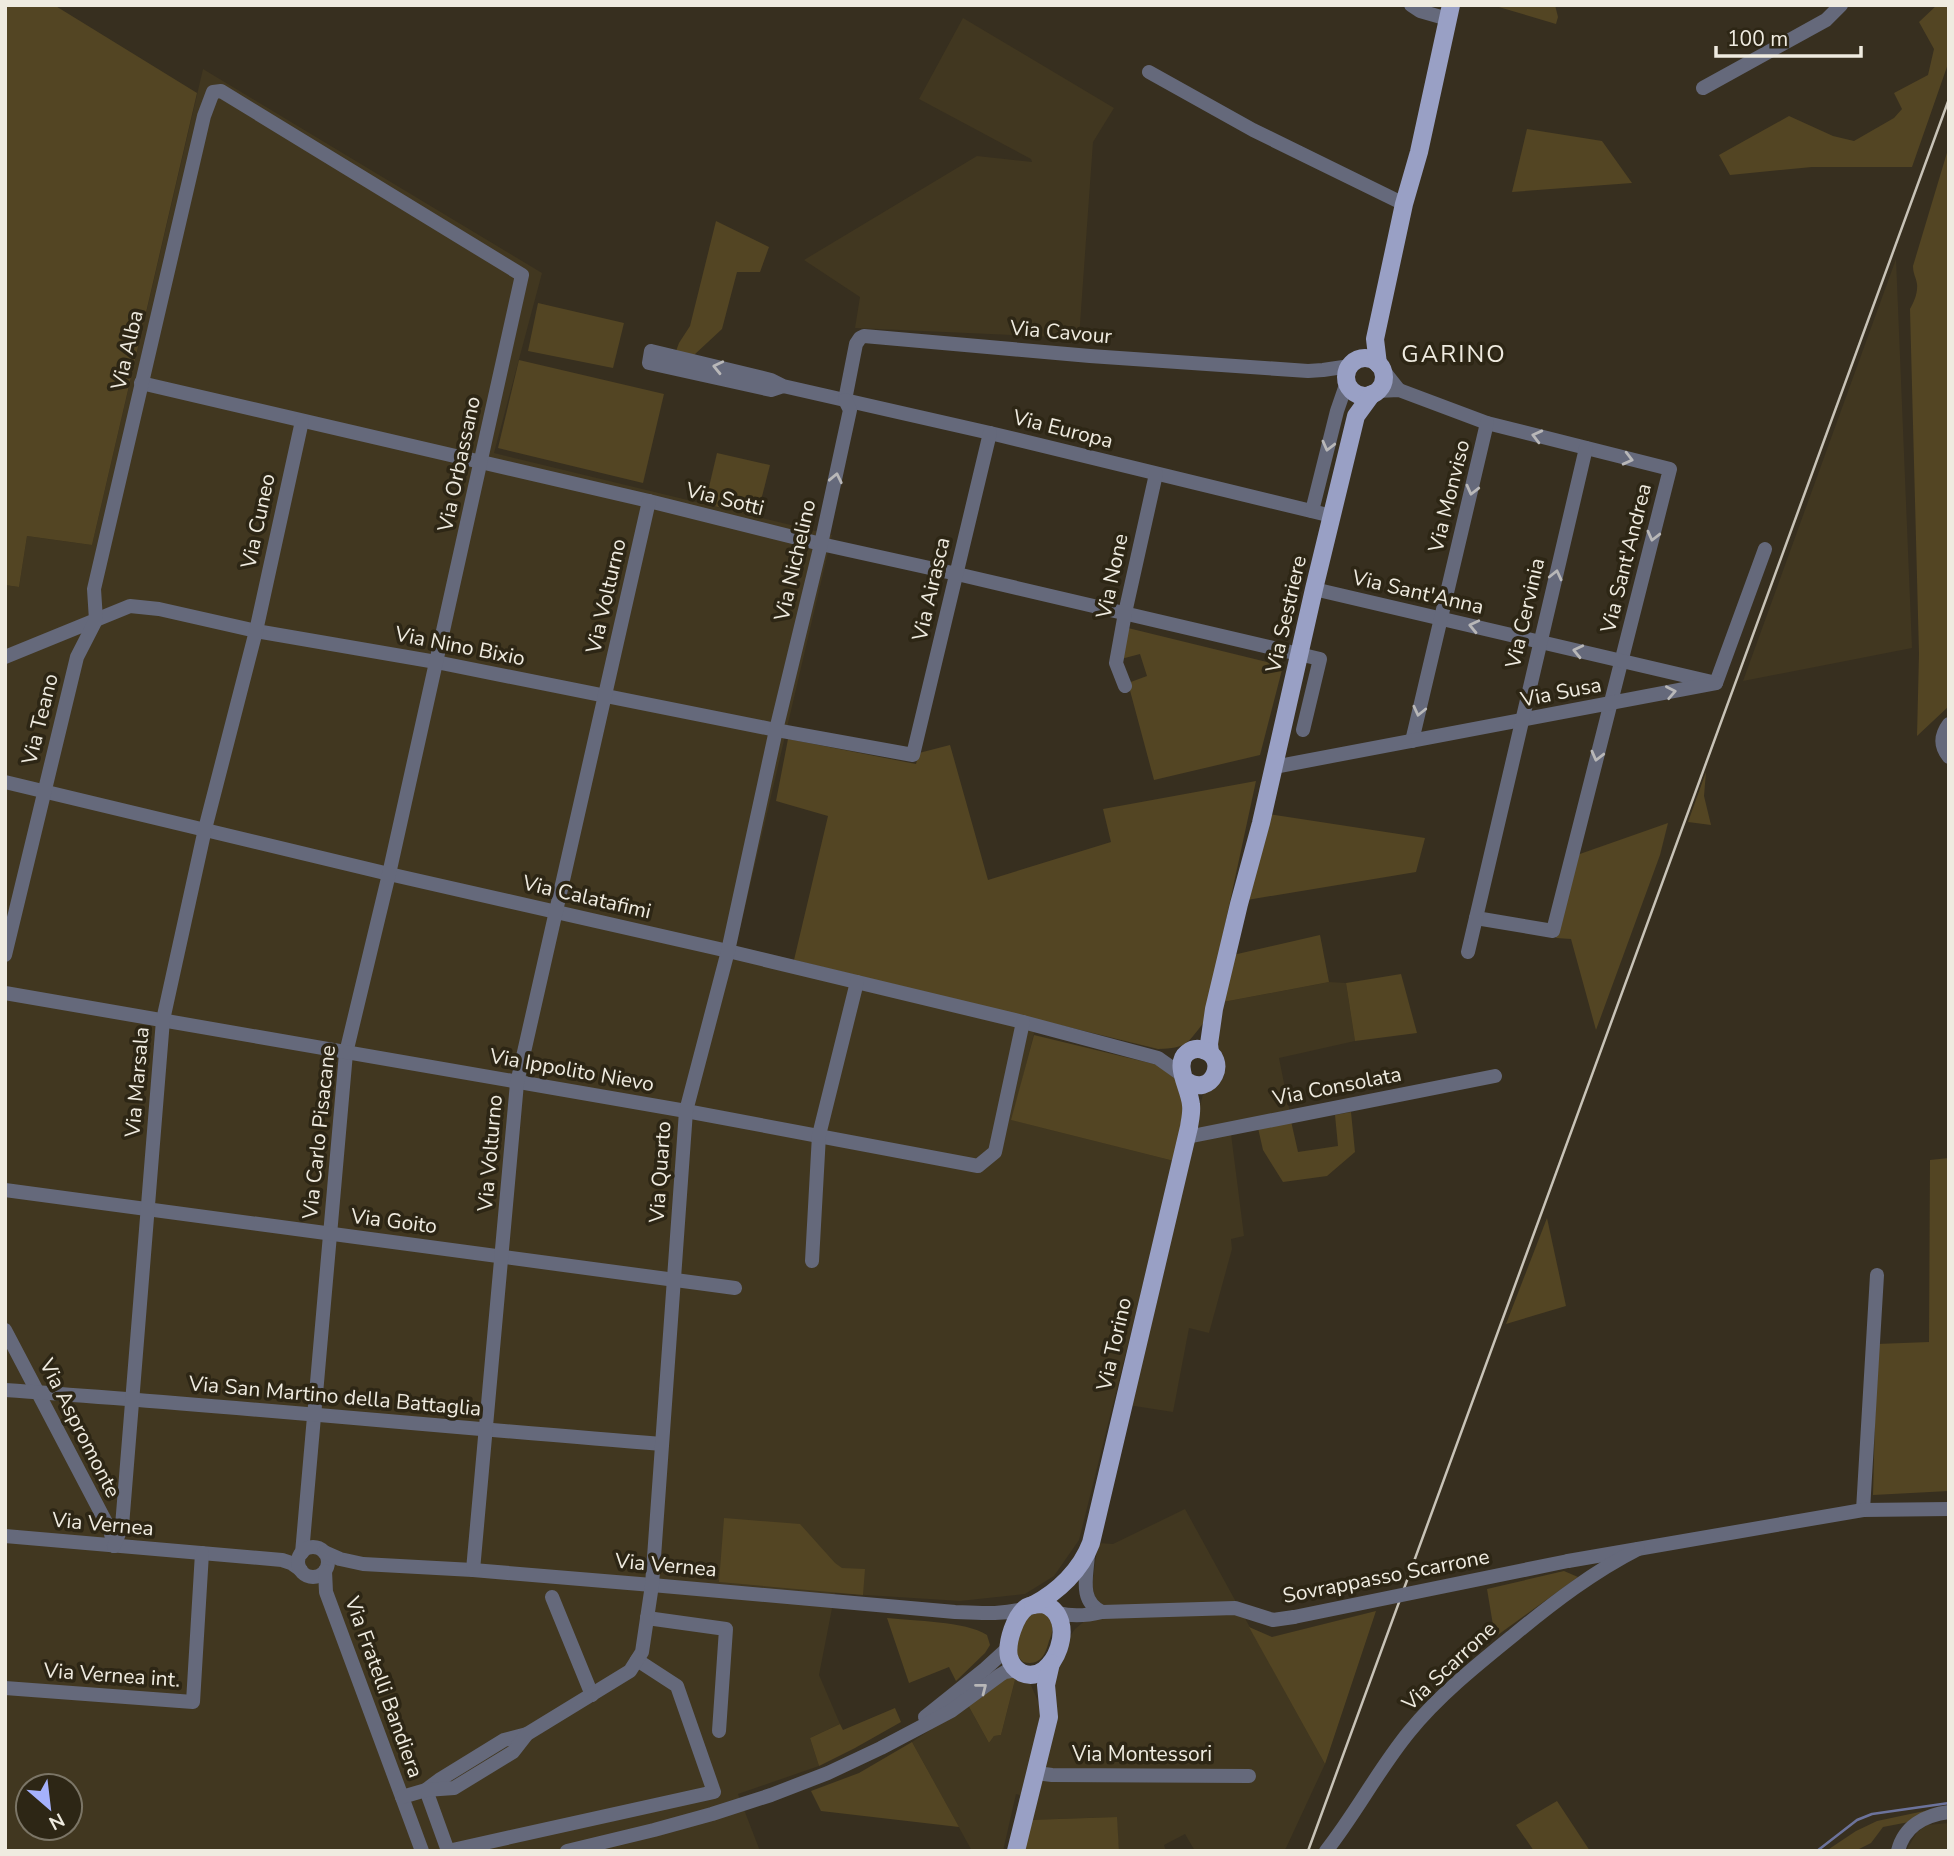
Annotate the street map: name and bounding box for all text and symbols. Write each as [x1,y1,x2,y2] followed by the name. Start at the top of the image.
[1716,14,1861,58] scale bar
[1727,25,1788,53] text: 100 m
[104,307,150,393] street label: Via Alba
[1008,314,1114,350] street label: Via Cavour
[1401,338,1507,370] district label: GARINO
[712,361,724,375] one-way arrow
[431,394,487,535] street label: Via Orbassano
[1009,403,1116,455] street label: Via Europa
[1531,430,1543,444] one-way arrow
[1421,437,1476,556] street label: Via Monviso
[1322,440,1336,452] one-way arrow
[1622,451,1634,465] one-way arrow
[234,471,282,572] street label: Via Cuneo
[827,472,842,484] one-way arrow
[682,476,767,522] street label: Via Sotti
[1594,480,1658,637] street label: Via Sant'Andrea
[1465,484,1480,496] one-way arrow
[767,497,823,624] street label: Via Nichelino
[1647,529,1662,541] one-way arrow
[1089,531,1135,622] street label: Via None
[905,534,957,645] street label: Via Airasca
[579,536,633,657] street label: Via Volturno
[1259,553,1313,676] street label: Via Sestriere
[1499,555,1551,672] street label: Via Cervinia
[1349,563,1487,621] street label: Via Sant'Anna
[1548,570,1562,582] one-way arrow
[392,619,527,672] street label: Via Nino Bixio
[1468,620,1480,635] one-way arrow
[1572,645,1584,659] one-way arrow
[1517,670,1604,714] street label: Via Susa
[15,671,65,768] street label: Via Teano
[1665,685,1677,700] one-way arrow
[1412,705,1427,717] one-way arrow
[1591,750,1605,762] one-way arrow
[519,868,654,925] street label: Via Calatafimi
[118,1026,156,1139] street label: Via Marsala
[487,1042,656,1098] street label: Via Ippolito Nievo
[296,1044,342,1221] street label: Via Carlo Pisacane
[1269,1060,1404,1112] street label: Via Consolata
[471,1093,509,1214] street label: Via Volturno
[642,1120,678,1225] street label: Via Quarto
[348,1202,439,1240] street label: Via Goito
[1089,1295,1138,1394] street label: Via Torino
[32,1353,127,1502] street label: Via Aspromonte
[187,1369,482,1423] street label: Via San Martino della Battaglia
[50,1506,155,1542] street label: Via Vernea
[1280,1542,1492,1610] street label: Sovrappasso Scarrone
[613,1547,718,1583] street label: Via Vernea
[338,1592,430,1781] street label: Via Fratelli Bandiera
[1395,1615,1502,1718] street label: Via Scarrone
[42,1656,181,1694] street label: Via Vernea int.
[975,1683,987,1696] one-way arrow
[1071,1740,1212,1768] street label: Via Montessori
[14,1772,84,1842] north arrow
[44,1806,69,1836] text: N

